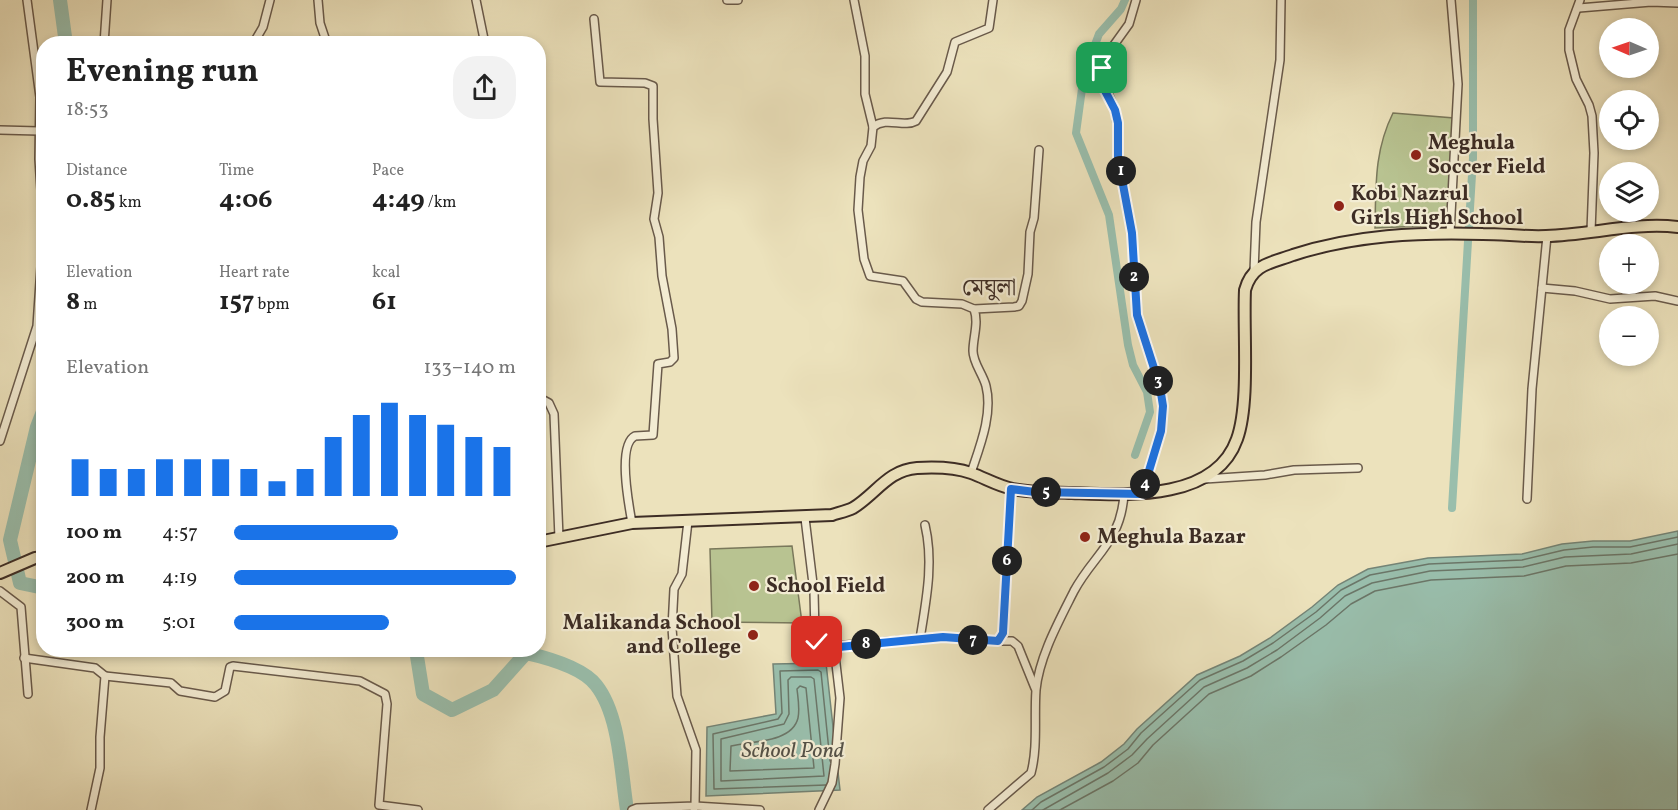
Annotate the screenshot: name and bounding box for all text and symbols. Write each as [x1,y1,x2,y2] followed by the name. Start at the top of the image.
[1599,18,1659,78] north arrow
[1599,18,1659,366] map controls
[1076,42,1127,93] pin
[66,50,259,96] text: Evening run
[1085,51,1118,84] icon: arrive
[453,56,516,119] button: share
[1599,90,1659,150] button: locate
[66,96,109,124] text: 18:53
[1428,129,1546,182] place label: Meghula Soccer Field
[1409,148,1423,162] marker: Meghula Soccer Field
[1106,156,1136,186] pin: 1
[66,160,127,182] text: Distance
[219,160,254,182] text: Time
[372,160,404,182] text: Pace
[1118,160,1124,182] text: 1
[1599,162,1659,222] button: layers
[1351,180,1523,233] place label: Kobi Nazrul Girls High School
[66,182,116,218] text: 0.85
[219,182,273,218] text: 4:06
[372,182,425,218] text: 4:49
[116,192,142,214] text: km
[425,192,457,214] text: /km
[1332,199,1346,213] marker: Kobi Nazrul Girls High School
[1599,234,1659,294] button: +
[66,262,133,284] text: Elevation
[219,262,290,284] text: Heart rate
[372,262,400,284] text: kcal
[1119,262,1149,292] pin: 2
[1130,266,1138,288] text: 2
[962,272,1016,306] district label: মেঘুলা
[66,284,80,320] text: 8
[219,284,254,320] text: 157
[372,284,397,320] text: 61
[80,294,98,316] text: m
[254,294,290,316] text: bpm
[1599,306,1659,366] button: −
[66,354,149,382] text: Elevation
[424,354,516,382] text: 133–140 m
[1143,366,1173,396] pin: 3
[1154,370,1162,392] text: 3
[1130,469,1160,499] pin: 4
[1140,473,1150,495] text: 4
[1031,477,1061,507] pin: 5
[1042,481,1050,503] text: 5
[66,519,122,547] text: 100 m
[162,519,198,547] text: 4:57
[1097,523,1246,552] place label: Meghula Bazar
[1078,530,1092,544] marker: Meghula Bazar
[992,546,1022,576] pin: 6
[1003,550,1011,572] text: 6
[66,564,124,592] text: 200 m
[162,564,197,592] text: 4:19
[766,572,885,601] place label: School Field
[747,579,761,593] marker: School Field
[66,609,124,637] text: 300 m
[162,609,196,637] text: 5:01
[563,609,741,662] place label: Malikanda School and College
[791,616,842,667] pin
[800,625,833,658] icon: check
[958,625,988,655] pin: 7
[746,628,760,642] marker: Malikanda School and College
[851,629,881,659] pin: 8
[969,629,977,651] text: 7
[862,633,870,655] text: 8
[742,736,845,767] water label: School Pond

